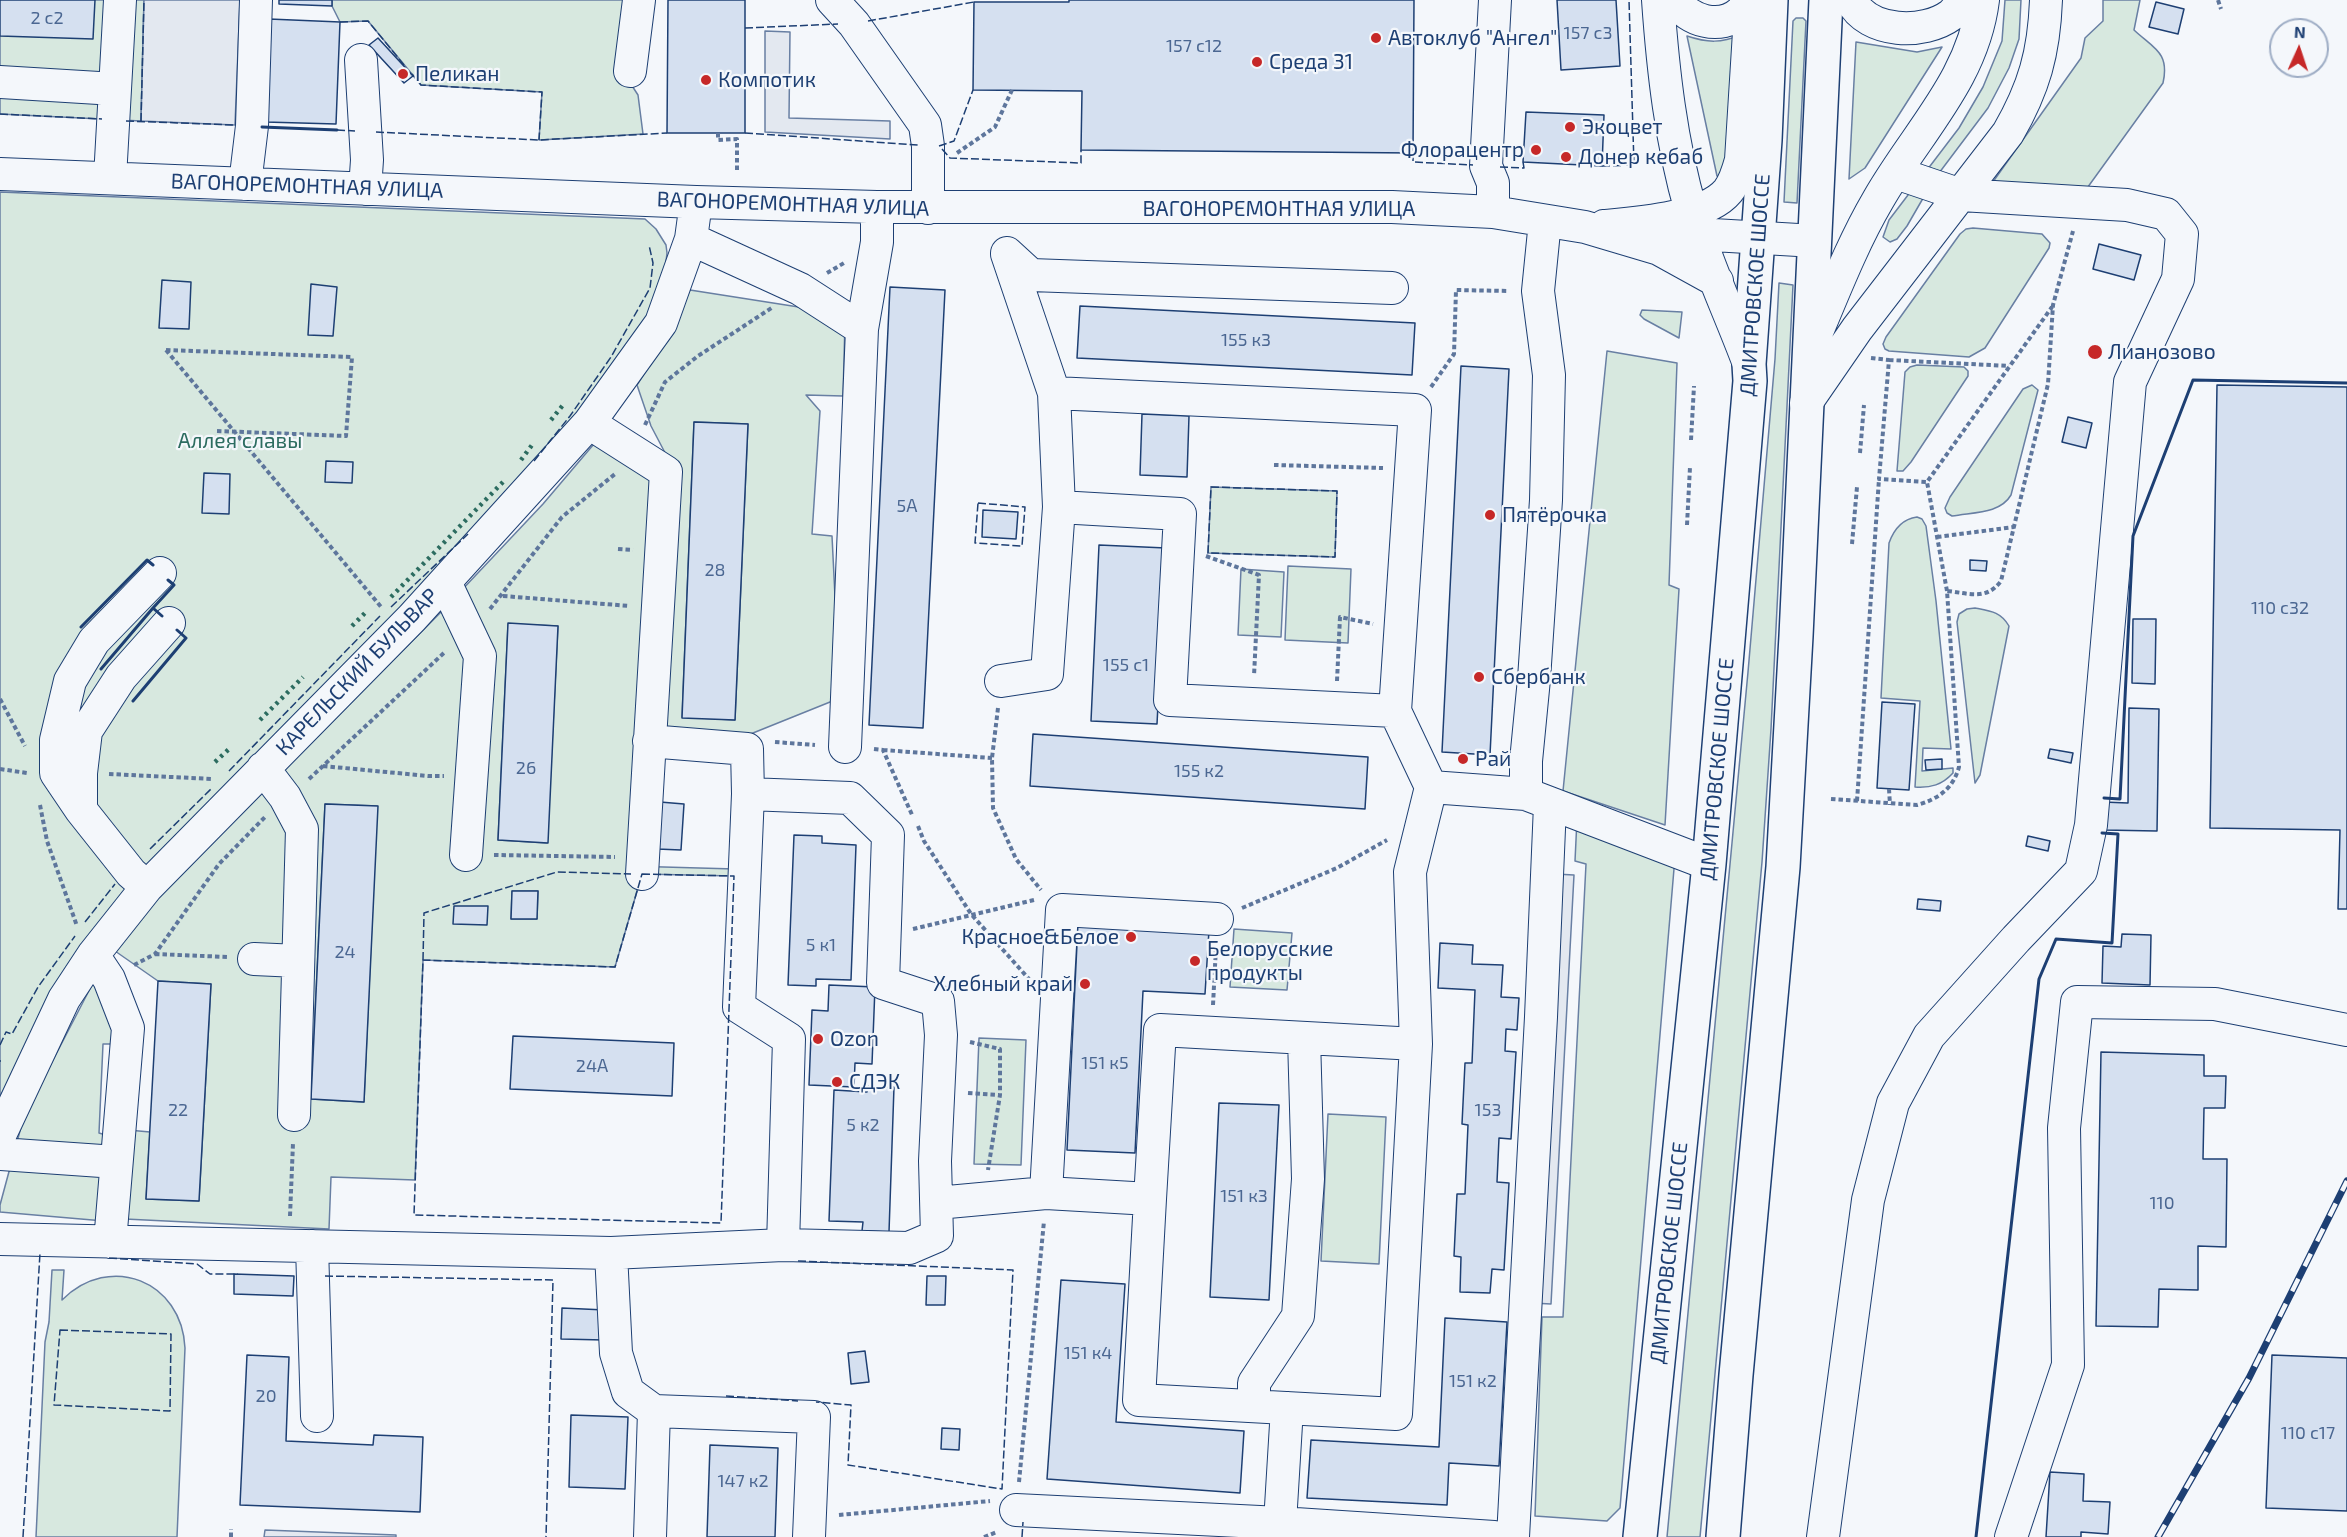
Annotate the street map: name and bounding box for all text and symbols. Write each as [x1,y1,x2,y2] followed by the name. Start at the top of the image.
[30,7,64,29] house number: 2 с2
[2269,18,2329,78] north arrow
[1564,22,1612,44] house number: 157 с3
[2294,22,2306,41] text: N
[1388,25,1557,51] place label: Автоклуб "Ангел"
[1369,31,1383,45] marker: Автоклуб "Ангел"
[1166,35,1222,57] house number: 157 с12
[1269,49,1353,75] place label: Среда 31
[1250,55,1264,69] marker: Среда 31
[415,61,500,87] place label: Пеликан
[396,67,410,81] marker: Пеликан
[718,67,816,93] place label: Компотик
[699,73,713,87] marker: Компотик
[1582,114,1663,140] place label: Экоцвет
[1563,120,1577,134] marker: Экоцвет
[1401,137,1524,163] place label: Флорацентр
[1529,143,1543,157] marker: Флорацентр
[1578,144,1703,170] place label: Донер кебаб
[1559,150,1573,164] marker: Донер кебаб
[170,169,444,203] street label: ВАГОНОРЕМОНТНАЯ УЛИЦА
[1735,173,1775,397] street label: ДМИТРОВСКОЕ ШОССЕ
[656,187,930,221] street label: ВАГОНОРЕМОНТНАЯ УЛИЦА
[1143,196,1415,222] street label: ВАГОНОРЕМОНТНАЯ УЛИЦА
[1221,329,1271,351] house number: 155 к3
[2108,339,2216,365] place label: Лианозово
[2086,343,2104,361] marker: Лианозово
[178,428,302,454] park label: Аллея славы
[897,495,917,517] house number: 5А
[1502,502,1607,528] place label: Пятёрочка
[1483,508,1497,522] marker: Пятёрочка
[704,559,726,581] house number: 28
[271,583,443,761] street label: КАРЕЛЬСКИЙ БУЛЬВАР
[2251,597,2309,619] house number: 110 с32
[1103,654,1149,676] house number: 155 с1
[1695,657,1739,881] street label: ДМИТРОВСКОЕ ШОССЕ
[1491,664,1586,690] place label: Сбербанк
[1472,670,1486,684] marker: Сбербанк
[1475,746,1511,772] place label: Рай
[1456,752,1470,766] marker: Рай
[516,757,536,779] house number: 26
[1174,760,1224,782] house number: 155 к2
[961,924,1119,950] place label: Красное&Белое
[1124,930,1138,944] marker: Красное&Белое
[806,934,836,956] house number: 5 к1
[1207,936,1333,986] place label: Белорусские продукты
[334,941,356,963] house number: 24
[1188,954,1202,968] marker: Белорусские продукты
[933,971,1073,997] place label: Хлебный край
[1078,977,1092,991] marker: Хлебный край
[830,1026,879,1052] place label: Ozon
[811,1032,825,1046] marker: Ozon
[1081,1052,1129,1074] house number: 151 к5
[576,1055,608,1077] house number: 24А
[849,1069,900,1095] place label: СДЭК
[830,1075,844,1089] marker: СДЭК
[168,1099,188,1121] house number: 22
[1475,1099,1501,1121] house number: 153
[846,1114,880,1136] house number: 5 к2
[1645,1141,1693,1365] street label: ДМИТРОВСКОЕ ШОССЕ
[1220,1185,1268,1207] house number: 151 к3
[2149,1192,2175,1214] house number: 110
[1064,1342,1112,1364] house number: 151 к4
[1449,1370,1497,1392] house number: 151 к2
[256,1385,276,1407] house number: 20
[2281,1422,2335,1444] house number: 110 с17
[717,1470,769,1492] house number: 147 к2

